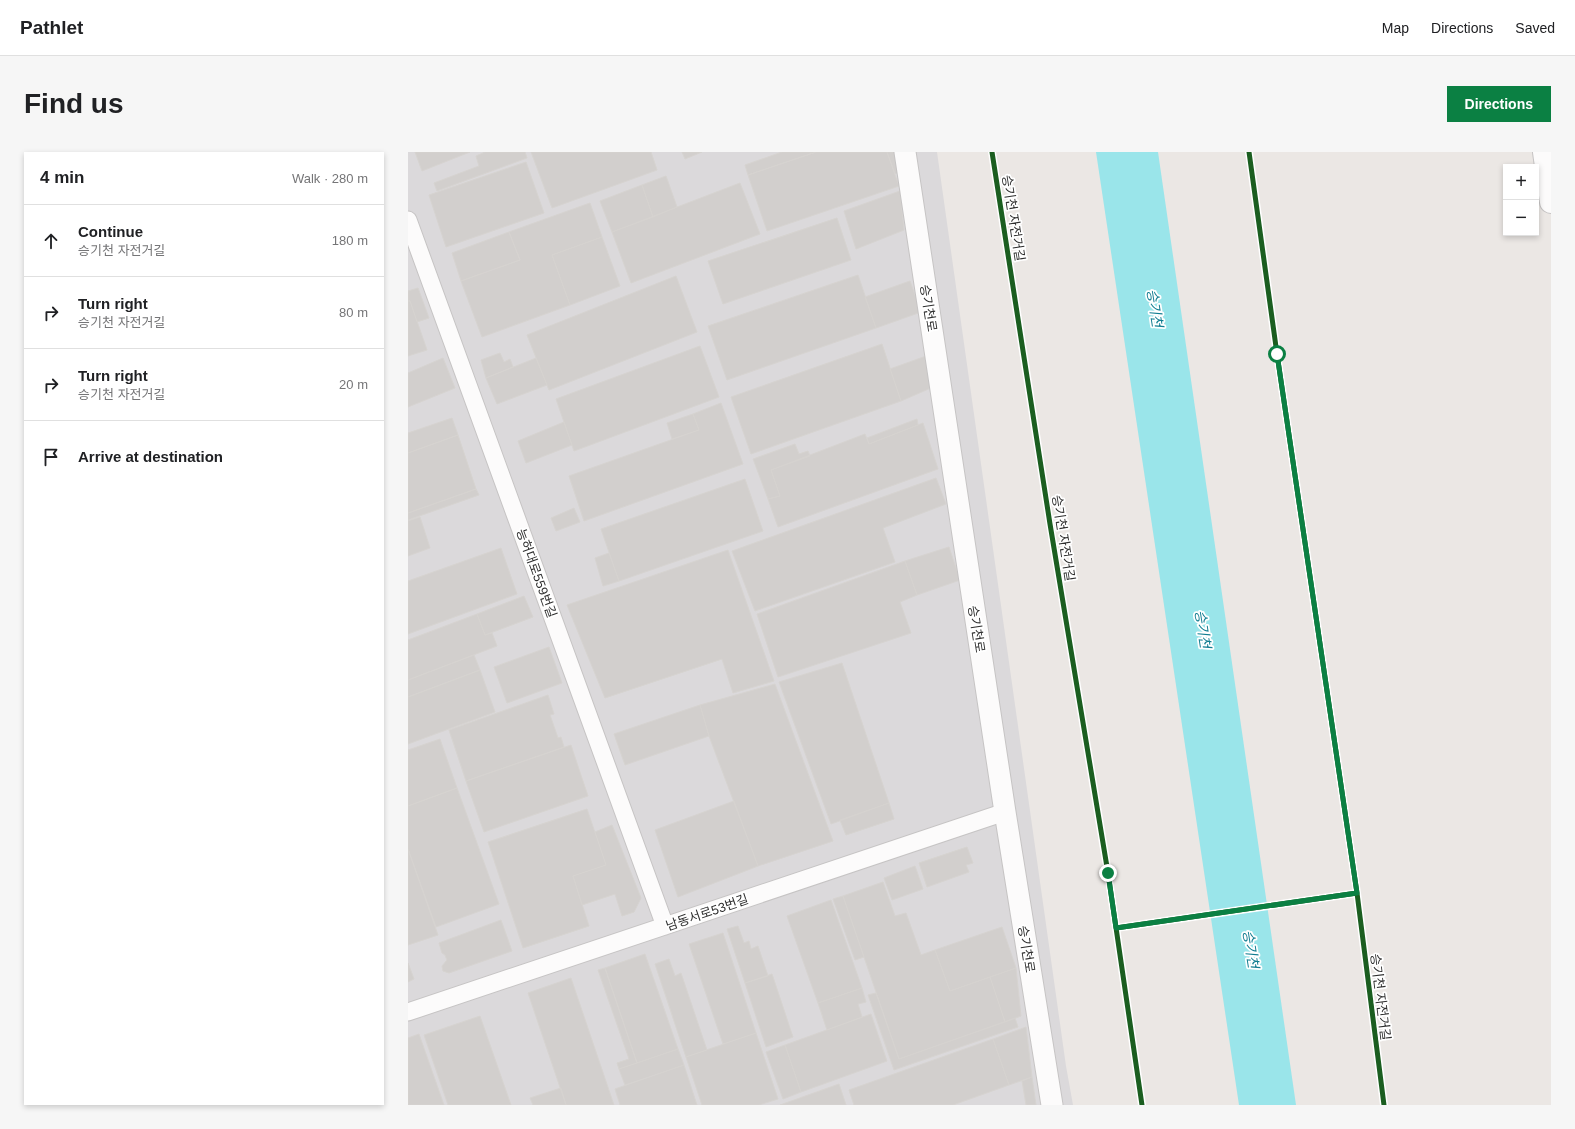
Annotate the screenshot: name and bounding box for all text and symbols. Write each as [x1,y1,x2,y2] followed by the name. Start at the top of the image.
[20,17,83,38] text: Pathlet
[1382,20,1409,36] text: Map
[1431,20,1493,36] text: Directions
[1515,20,1555,36] text: Saved
[1447,86,1551,122] button: Directions
[24,88,124,119] text: Find us
[1503,164,1539,236] map controls
[1503,164,1539,200] button: +
[40,168,84,187] text: 4 min
[292,171,368,186] text: Walk · 280 m
[999,174,1028,262] street label: 승기천 자전거길
[1503,200,1539,236] button: −
[78,223,143,240] text: Continue
[40,230,62,252] icon: ahead
[332,233,368,248] text: 180 m
[78,243,165,258] text: 승기천 자전거길
[917,283,940,333] street label: 승기천로
[1144,288,1166,329] water label: 승기천
[78,295,148,312] text: Turn right
[40,302,62,324] icon: right
[339,305,368,320] text: 80 m
[78,315,165,330] text: 승기천 자전거길
[1268,345,1286,363] route start
[78,367,148,384] text: Turn right
[40,374,62,396] icon: right
[339,377,368,392] text: 20 m
[78,387,165,402] text: 승기천 자전거길
[40,446,62,468] icon: arrive
[78,448,223,465] text: Arrive at destination
[1049,494,1078,582] street label: 승기천 자전거길
[514,527,560,620] street label: 능허대로559번길
[965,604,988,654] street label: 승기천로
[1192,609,1214,650] water label: 승기천
[1099,864,1117,882] route end
[664,891,750,934] street label: 남동서로53번길
[1015,924,1038,974] street label: 승기천로
[1240,929,1262,970] water label: 승기천
[1368,953,1393,1041] street label: 승기천 자전거길

